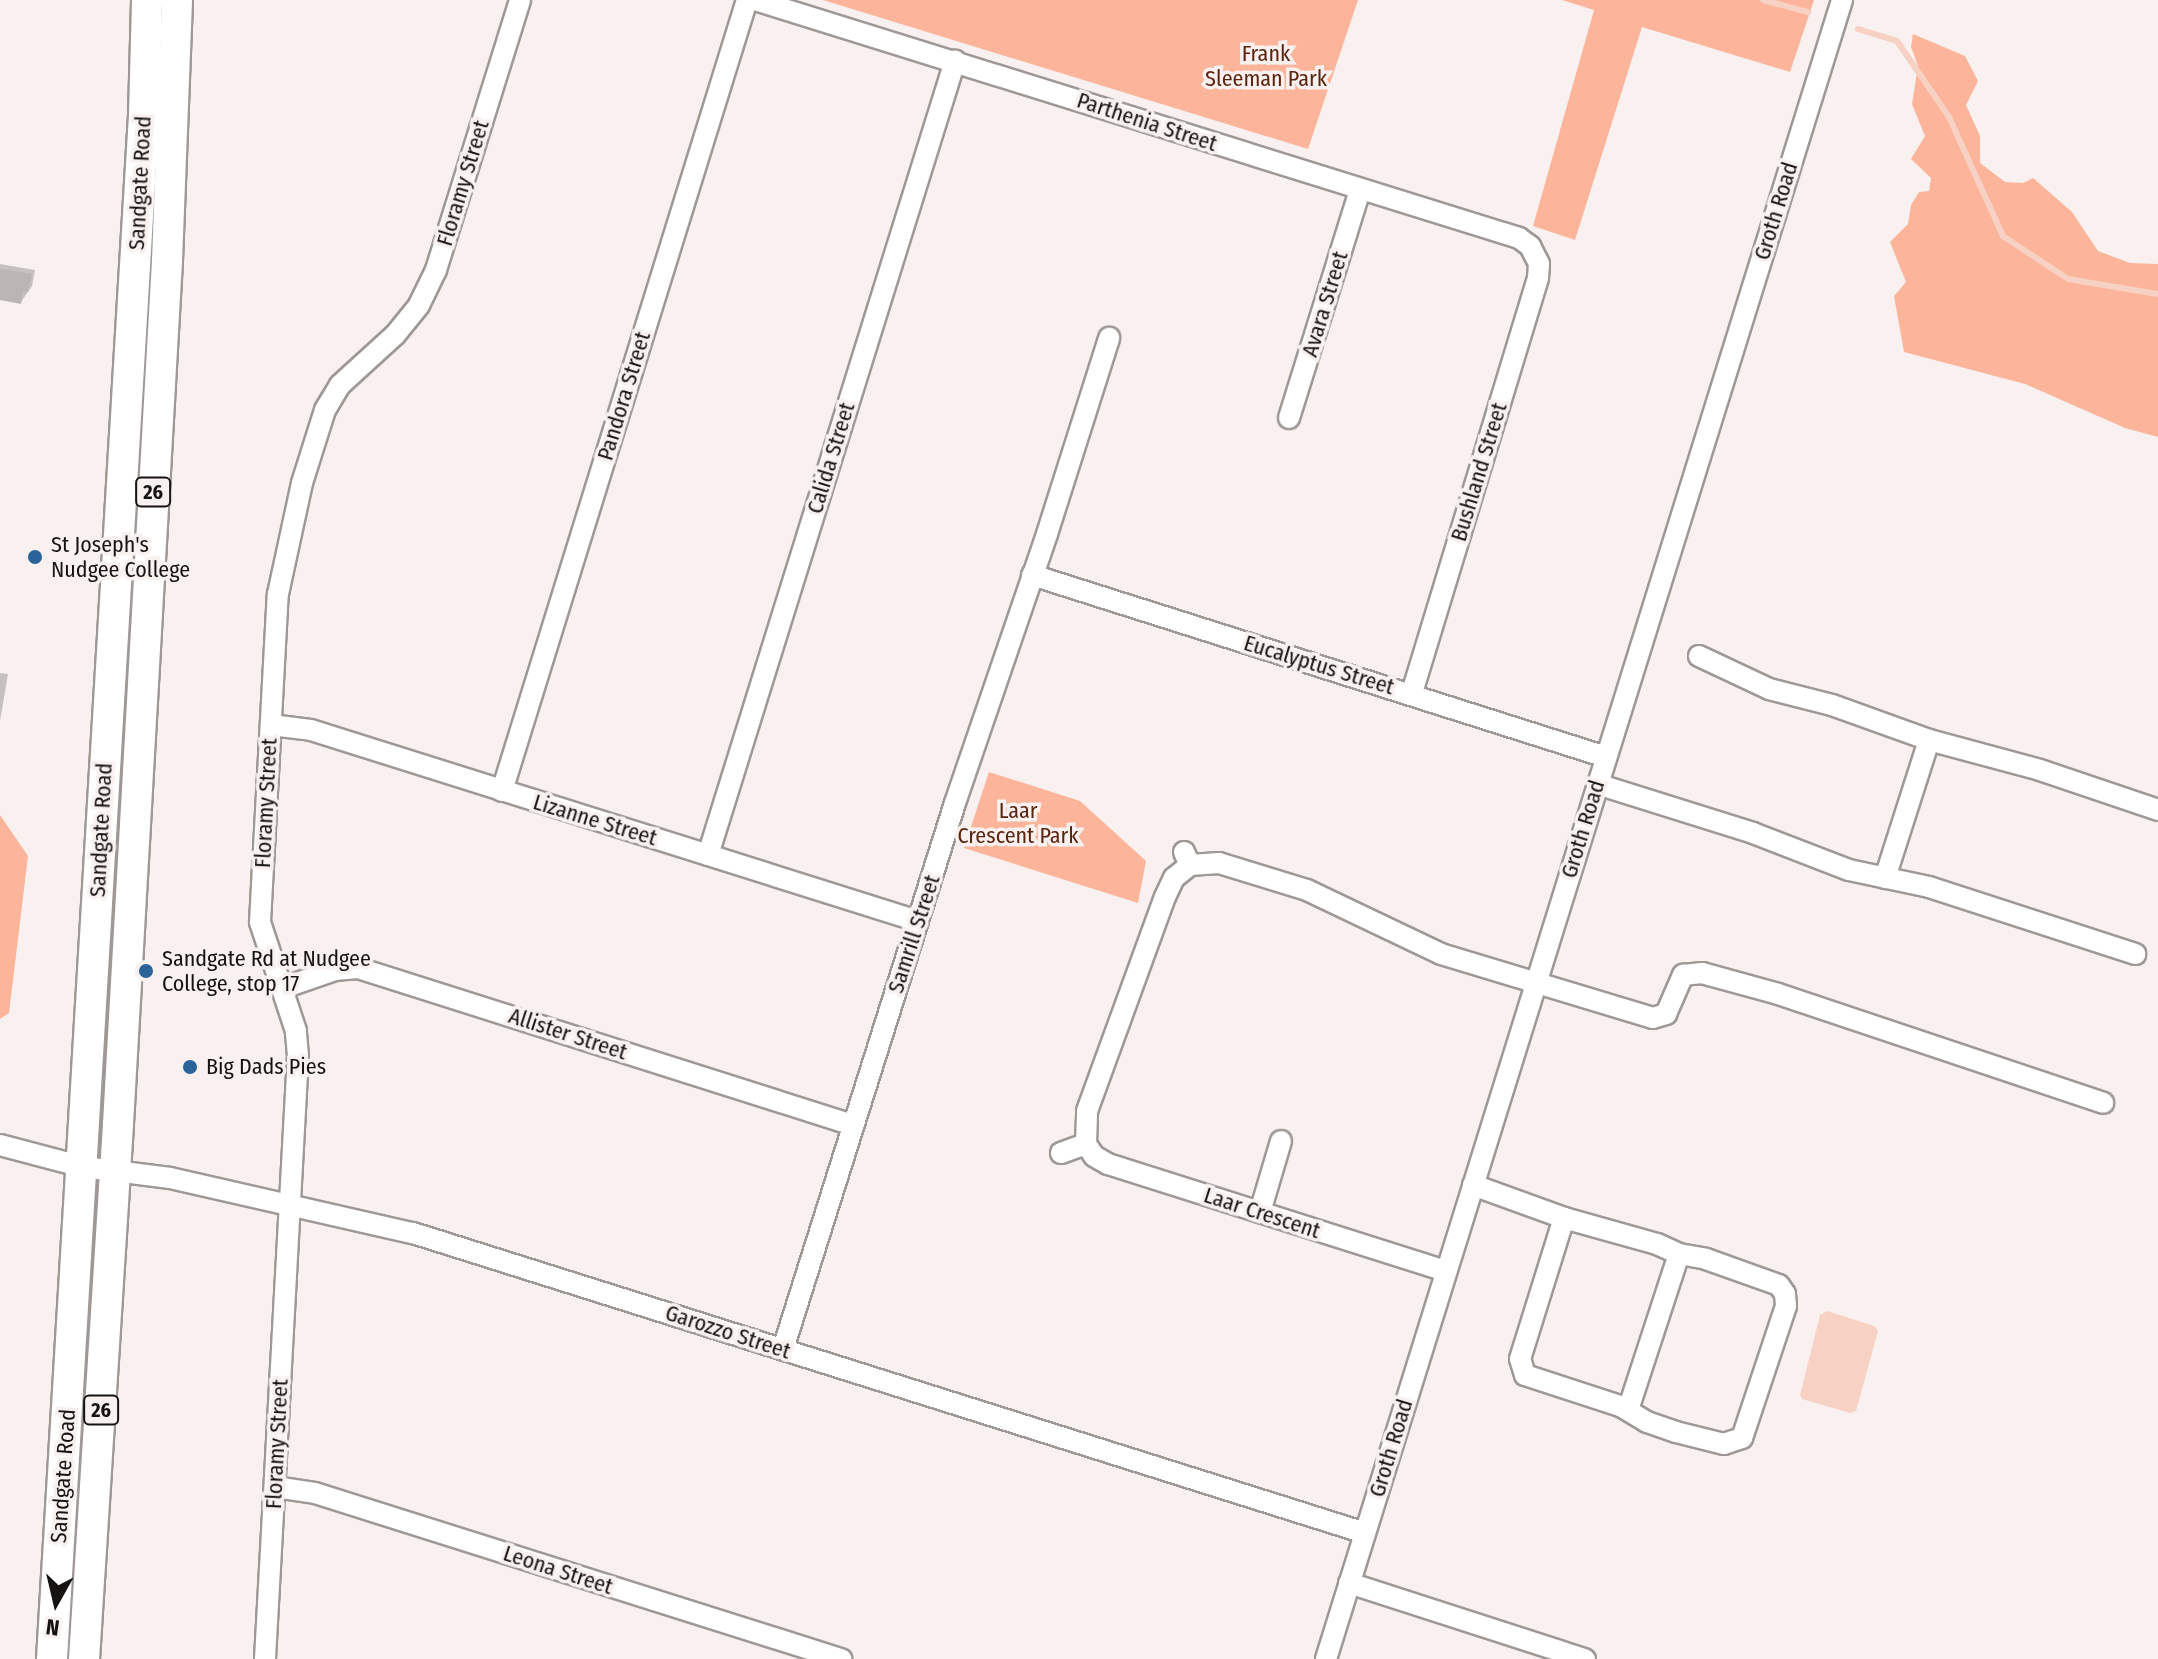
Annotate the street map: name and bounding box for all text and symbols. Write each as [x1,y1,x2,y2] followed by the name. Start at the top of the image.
[1205,40,1327,92] park label: Frank Sleeman Park
[1074,87,1220,157] street label: Parthenia Street
[123,115,157,251] street label: Sandgate Road
[431,117,495,249] street label: Floramy Street
[1749,159,1803,263] street label: Groth Road
[1296,248,1354,360] street label: Avara Street
[592,328,656,464] street label: Pandora Street
[802,399,860,517] street label: Calida Street
[1445,399,1513,545] street label: Bushland Street
[135,476,171,508] road number: 26
[51,531,190,582] place label: St Joseph's Nudgee College
[26,548,44,566] marker: St Joseph's Nudgee College
[1241,630,1397,700] street label: Eucalyptus Street
[249,737,283,869] street label: Floramy Street
[84,762,118,898] street label: Sandgate Road
[1556,777,1610,881] street label: Groth Road
[530,789,660,851] street label: Lizanne Street
[957,797,1079,848] park label: Laar Crescent Park
[882,872,946,996] street label: Samrill Street
[162,945,371,996] place label: Sandgate Rd at Nudgee College, stop 17
[137,962,155,980] marker: Sandgate Rd at Nudgee College, stop 17
[506,1002,630,1066] street label: Allister Street
[206,1054,326,1080] place label: Big Dads Pies
[181,1058,199,1076] marker: Big Dads Pies
[1201,1182,1323,1244] street label: Laar Crescent
[662,1299,794,1365] street label: Garozzo Street
[260,1378,294,1510] street label: Floramy Street
[83,1394,119,1426] road number: 26
[1364,1396,1418,1500] street label: Groth Road
[45,1408,81,1544] street label: Sandgate Road
[500,1540,616,1600] street label: Leona Street
[16,1563,96,1643] north arrow
[44,1613,61,1642] text: N

